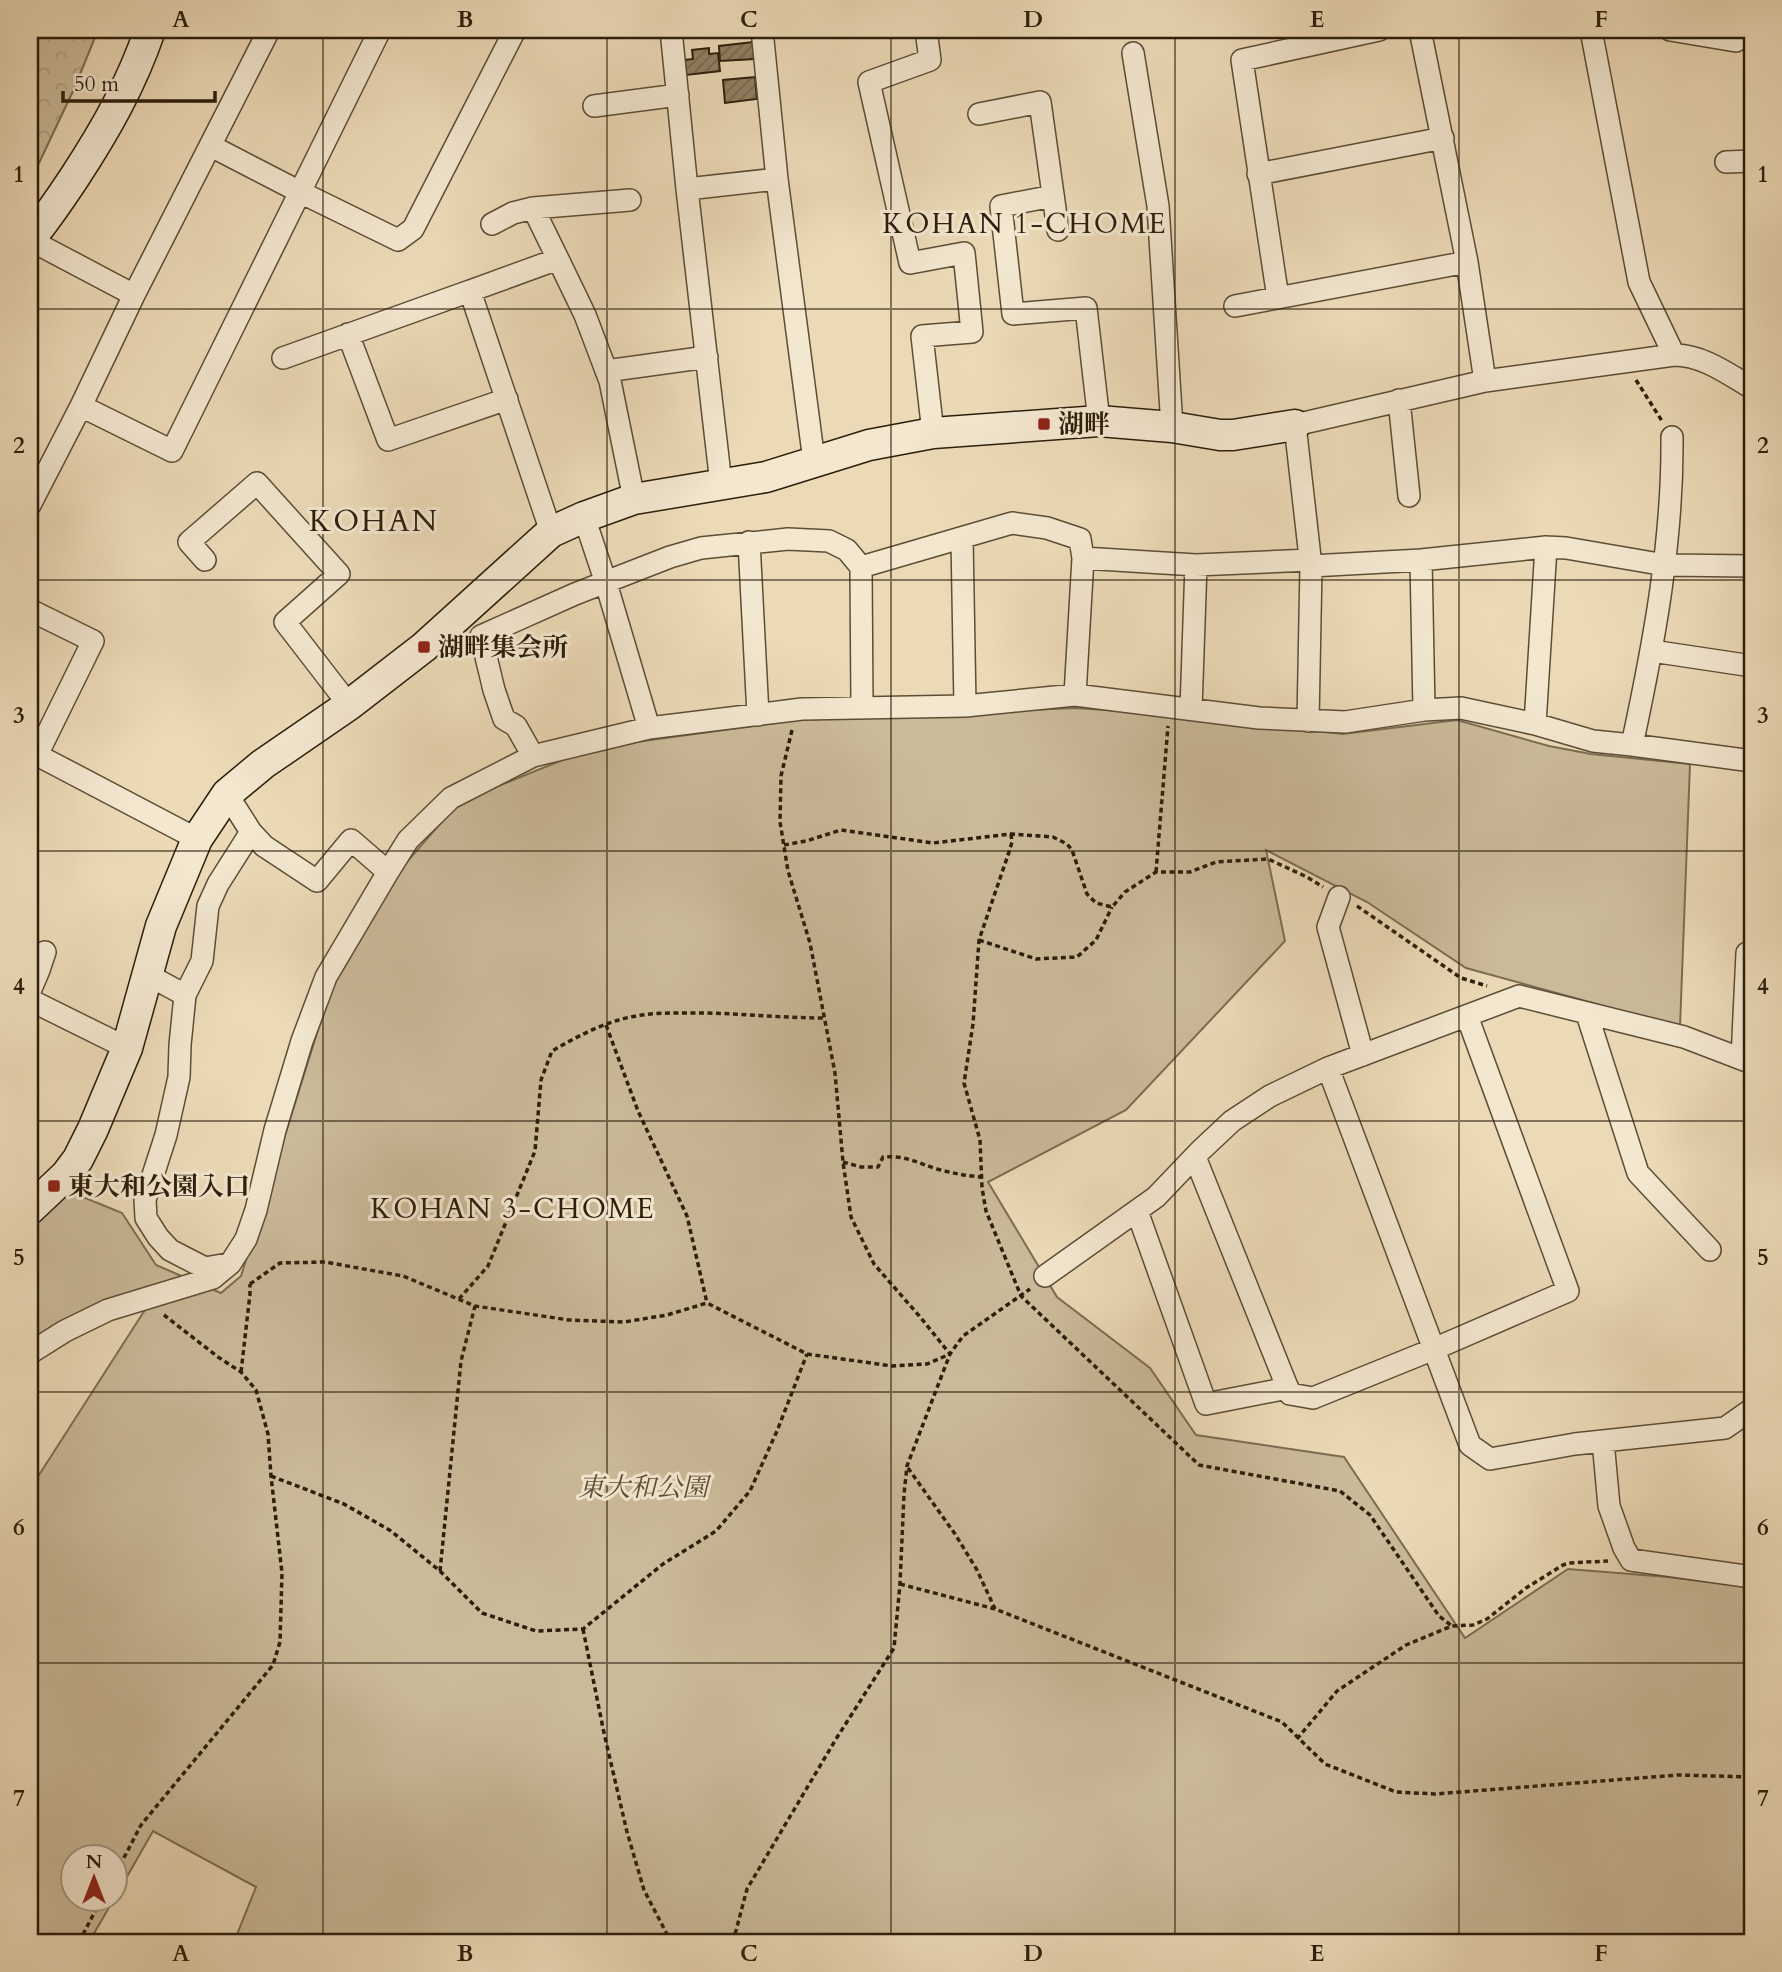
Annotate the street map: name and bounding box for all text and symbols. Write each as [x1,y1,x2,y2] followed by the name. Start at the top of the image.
[172,4,190,35] text: A
[457,4,473,35] text: B
[740,4,758,35] text: C
[1023,4,1043,35] text: D
[1310,4,1324,35] text: E
[1594,4,1608,35] text: F
[63,60,215,104] scale bar
[74,70,119,99] text: 50 m
[13,159,25,190] text: 1
[1757,159,1769,190] text: 1
[882,205,1168,243] district label: KOHAN 1-CHOME
[1058,407,1110,442] place label: 湖畔
[1036,416,1052,432] marker: 湖畔
[13,430,25,461] text: 2
[1757,430,1769,461] text: 2
[309,501,439,542] district label: KOHAN
[438,630,568,665] place label: 湖畔集会所
[416,639,432,655] marker: 湖畔集会所
[13,700,25,731] text: 3
[1757,700,1769,731] text: 3
[13,971,25,1002] text: 4
[1757,971,1769,1002] text: 4
[68,1169,250,1204] place label: 東大和公園入口
[46,1178,62,1194] marker: 東大和公園入口
[370,1190,656,1228] district label: KOHAN 3-CHOME
[13,1242,25,1273] text: 5
[1757,1242,1769,1273] text: 5
[578,1470,712,1505] park label: 東大和公園
[13,1512,25,1543] text: 6
[1757,1512,1769,1543] text: 6
[13,1783,25,1814] text: 7
[1757,1783,1769,1814] text: 7
[60,1842,130,1912] north arrow
[86,1849,103,1875] text: N
[172,1938,190,1969] text: A
[457,1938,473,1969] text: B
[740,1938,758,1969] text: C
[1023,1938,1043,1969] text: D
[1310,1938,1324,1969] text: E
[1594,1938,1608,1969] text: F

